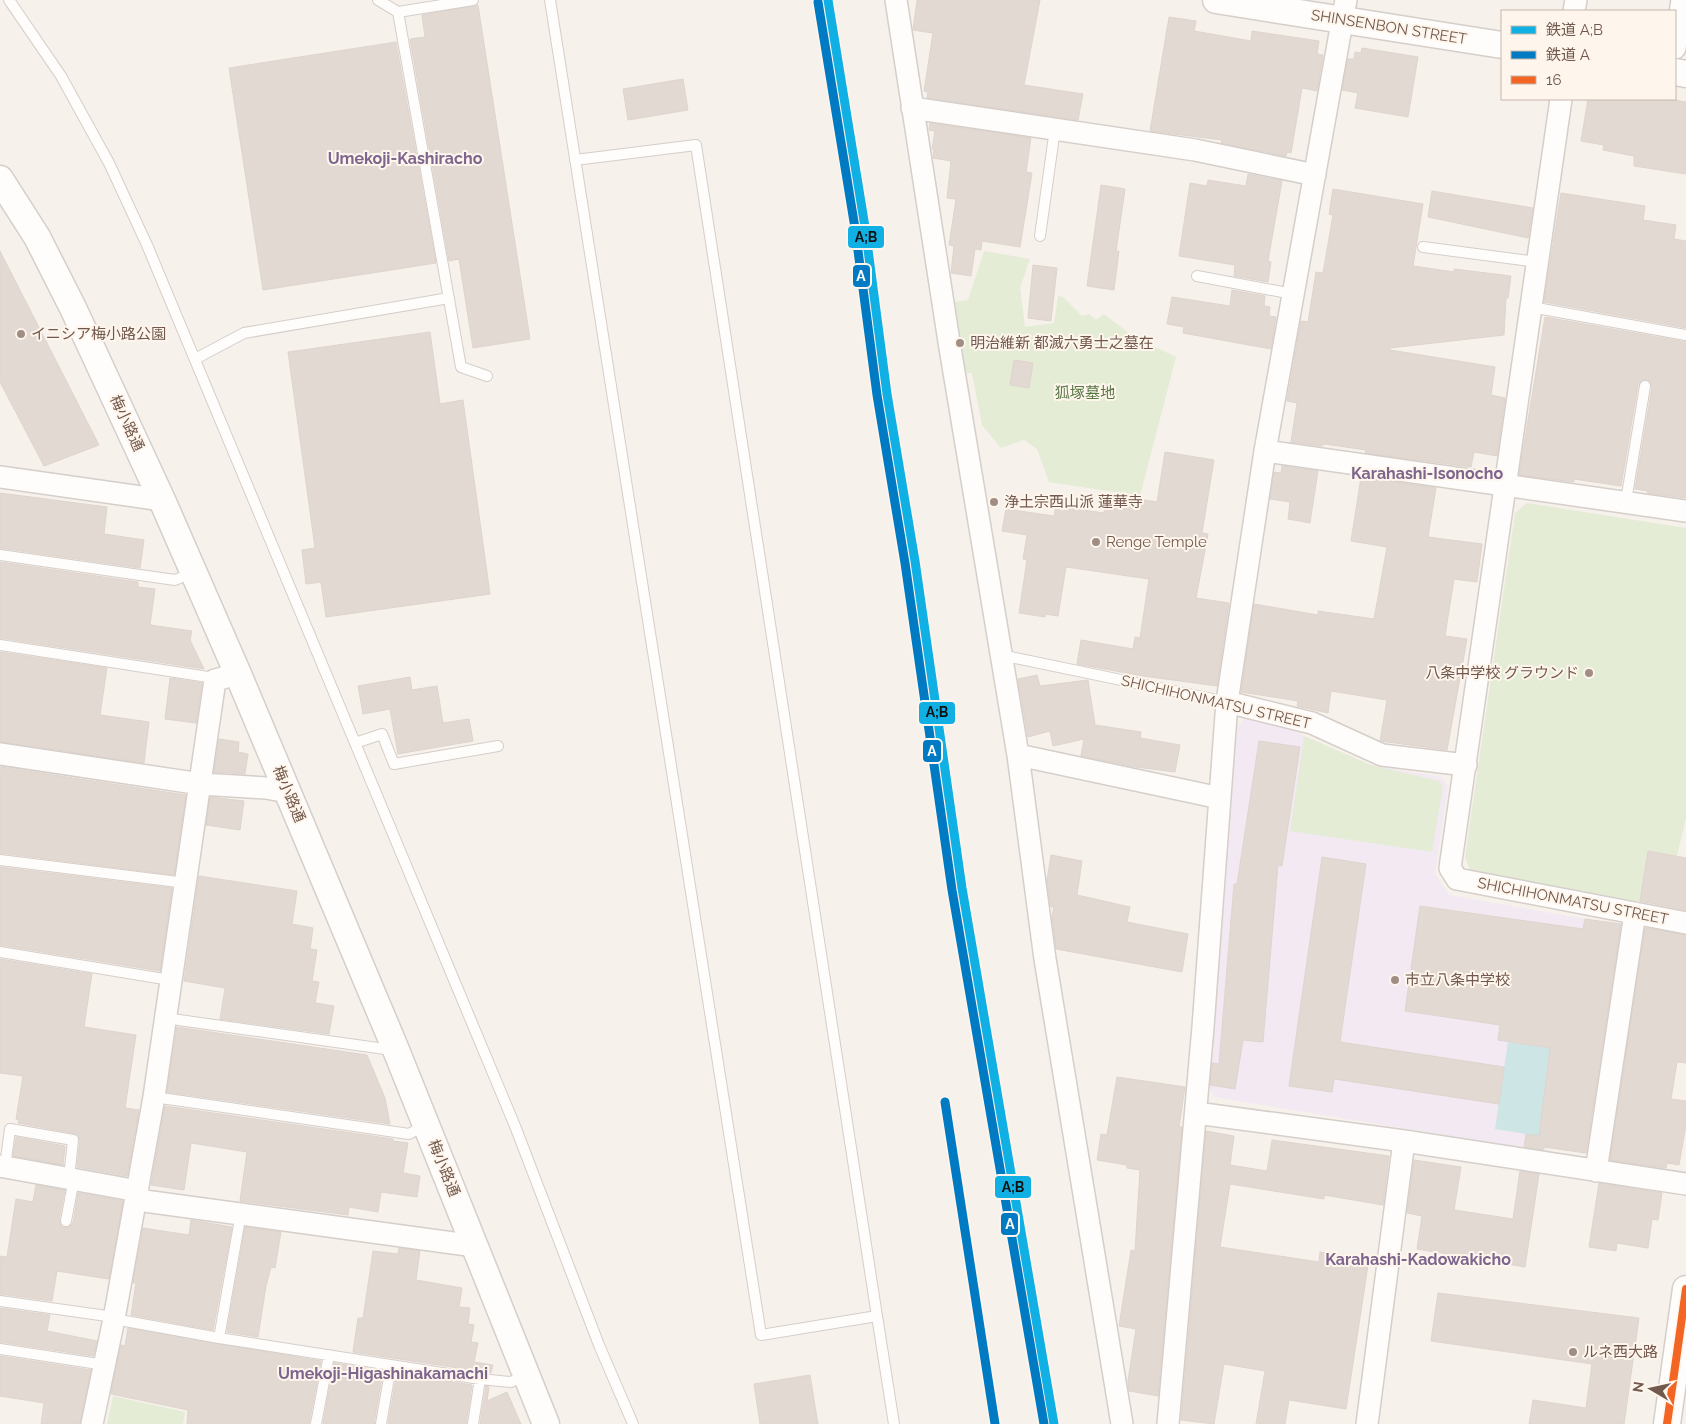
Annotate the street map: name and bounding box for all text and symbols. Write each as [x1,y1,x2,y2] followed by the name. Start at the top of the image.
[1310,6,1468,48] street label: SHINSENBON STREET
[1501,10,1676,100] legend
[1546,21,1603,39] text: 鉄道 A;B
[1546,46,1590,64] text: 鉄道 A
[1546,71,1561,89] text: 16
[328,149,483,168] district label: Umekoji-Kashiracho
[847,225,885,249] line badge: A;B
[855,229,878,245] text: A;B
[852,264,871,288] line badge: A
[856,268,866,284] text: A
[31,325,166,343] place label: イニシア梅小路公園
[15,328,27,340] marker: イニシア梅小路公園
[970,334,1154,352] place label: 明治維新 都滅六勇士之墓在
[954,337,966,349] marker: 明治維新 都滅六勇士之墓在
[1055,384,1115,402] park label: 狐塚墓地
[106,392,148,454] street label: 梅小路通
[1351,464,1503,483] district label: Karahashi-Isonocho
[1004,493,1143,511] place label: 浄土宗西山派 蓮華寺
[988,496,1000,508] marker: 浄土宗西山派 蓮華寺
[1106,533,1207,551] place label: Renge Temple
[1090,536,1102,548] marker: Renge Temple
[1425,664,1579,682] place label: 八条中学校 グラウンド
[1583,667,1595,679] marker: 八条中学校 グラウンド
[1119,671,1313,733] street label: SHICHIHONMATSU STREET
[918,701,956,725] line badge: A;B
[926,704,949,720] text: A;B
[922,739,942,763] line badge: A
[927,743,937,759] text: A
[269,763,309,825] street label: 梅小路通
[1476,874,1670,928] street label: SHICHIHONMATSU STREET
[1405,971,1510,989] place label: 市立八条中学校
[1389,974,1401,986] marker: 市立八条中学校
[424,1137,464,1199] street label: 梅小路通
[994,1175,1032,1199] line badge: A;B
[1002,1179,1025,1195] text: A;B
[1000,1212,1019,1236] line badge: A
[1005,1216,1015,1232] text: A
[1325,1250,1511,1269] district label: Karahashi-Kadowakicho
[1583,1343,1658,1361] place label: ルネ西大路
[1567,1346,1579,1358] marker: ルネ西大路
[278,1364,488,1383] district label: Umekoji-Higashinakamachi
[1626,1364,1676,1414] north arrow
[1629,1380,1647,1393] text: N

